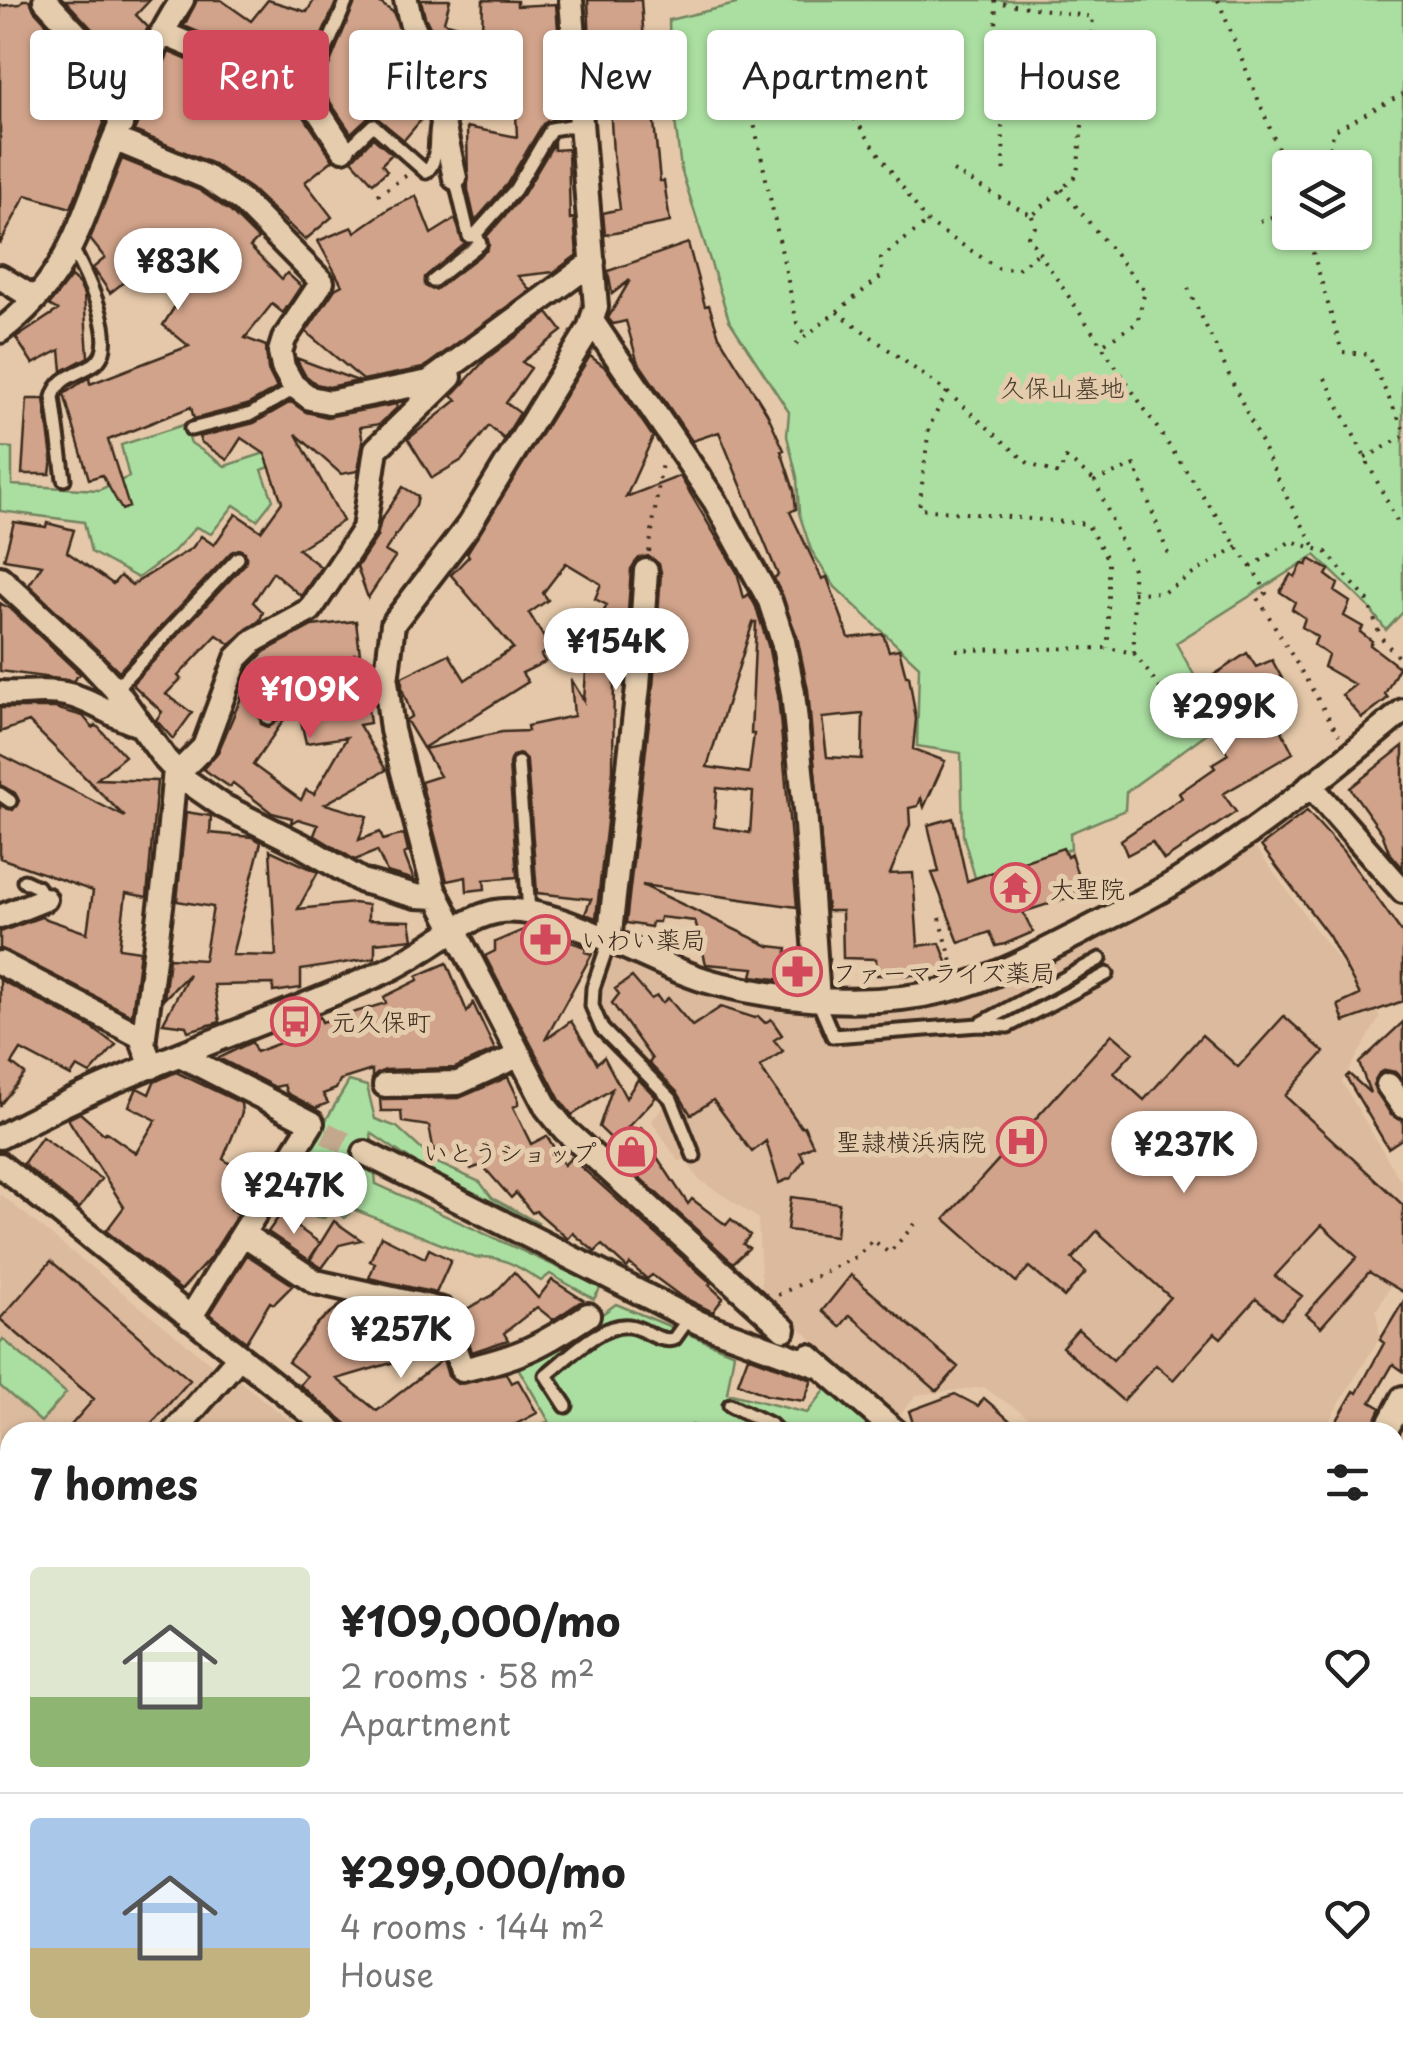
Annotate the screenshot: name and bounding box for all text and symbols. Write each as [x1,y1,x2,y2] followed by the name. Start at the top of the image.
[30,30,163,120] chip: Buy
[183,30,329,120] chip: Rent
[349,30,523,120] chip: Filters
[543,30,687,120] chip: New
[707,30,964,120] chip: Apartment
[984,30,1156,120] chip: House
[1272,150,1372,250] map controls
[1272,150,1372,250] button: layers
[119,228,237,313] pin: ¥83K
[136,236,220,284] text: ¥83K
[999,368,1125,406] park label: 久保山墓地
[546,608,686,693] pin: ¥154K
[566,616,666,664] text: ¥154K
[240,656,380,741] pin: ¥109K
[260,664,360,712] text: ¥109K
[1154,673,1294,758] pin: ¥299K
[1172,681,1276,729] text: ¥299K
[989,862,1041,914] temple icon: 大聖院
[1050,869,1125,907] place label: 大聖院
[520,913,572,965] pharmacy icon: いわい薬局
[581,920,706,958] place label: いわい薬局
[771,946,823,998] pharmacy icon: ファーマライズ薬局
[832,953,1056,991] place label: ファーマライズ薬局
[270,995,322,1047] bus stop icon: 元久保町
[331,1002,431,1040] place label: 元久保町
[1114,1111,1254,1196] pin: ¥237K
[995,1115,1047,1167] hospital icon: 聖隷横浜病院
[1133,1119,1235,1167] text: ¥237K
[836,1122,986,1160] place label: 聖隷横浜病院
[606,1126,658,1178] shop icon: いとうショップ
[423,1133,597,1171] place label: いとうショップ
[224,1152,364,1237] pin: ¥247K
[243,1160,345,1208] text: ¥247K
[331,1296,471,1381] pin: ¥257K
[350,1304,452,1352] text: ¥257K
[30,1451,198,1514] text: 7 homes
[1320,1455,1375,1510] icon: filters
[340,1588,621,1651] text: ¥109,000/mo
[110,1607,230,1727] icon: home
[1320,1640,1375,1695] icon: heart
[340,1651,595,1699] text: 2 rooms · 58 m²
[340,1699,511,1747] text: Apartment
[340,1839,626,1902] text: ¥299,000/mo
[110,1858,230,1978] icon: home
[1320,1891,1375,1946] icon: heart
[340,1902,605,1950] text: 4 rooms · 144 m²
[340,1950,434,1998] text: House

